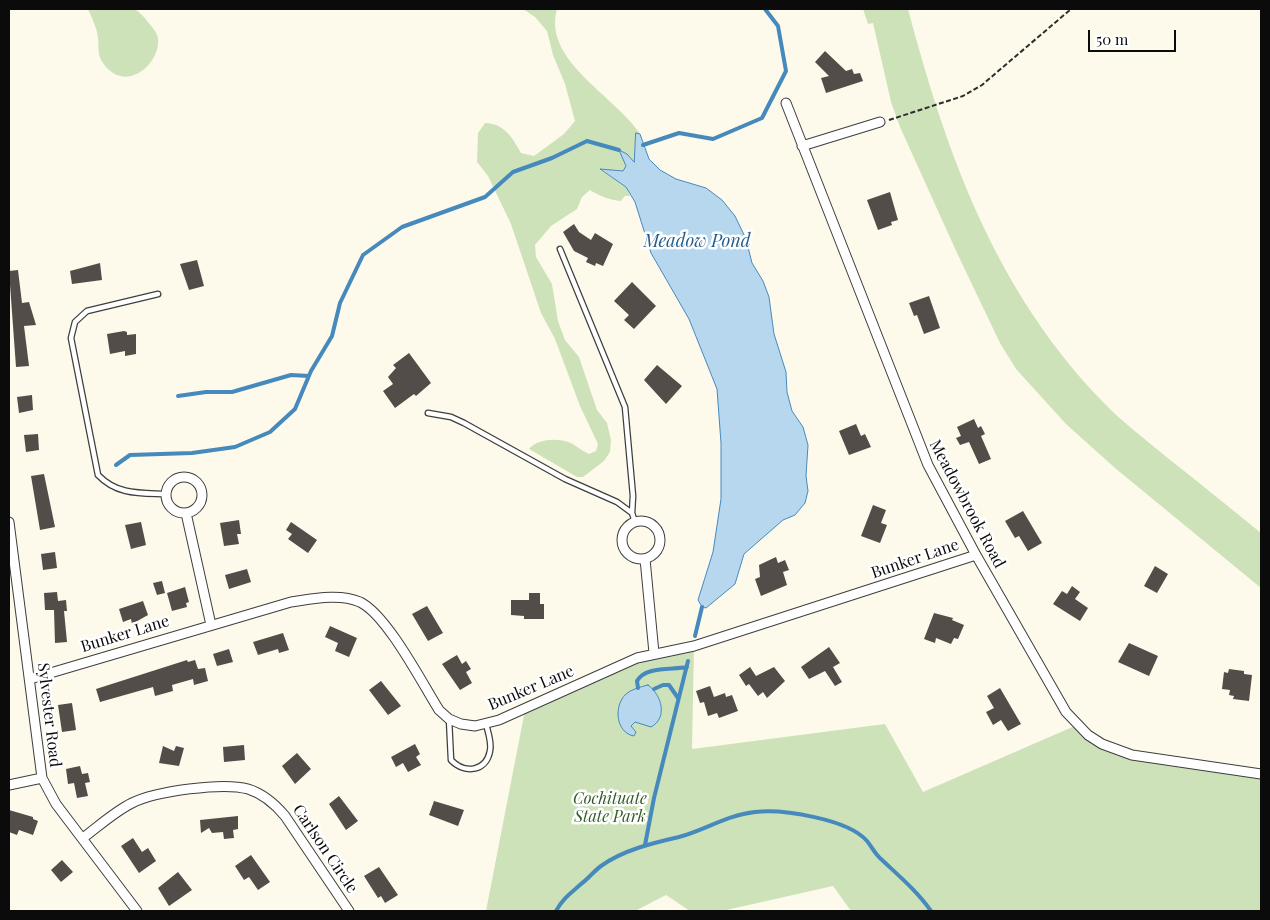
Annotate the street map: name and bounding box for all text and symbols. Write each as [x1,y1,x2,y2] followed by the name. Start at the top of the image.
[1090,20,1178,52] scale bar
[1096,29,1128,49] text: 50 m
[643,230,751,252] water label: Meadow Pond
[925,437,1009,571] street label: Meadowbrook Road
[869,535,961,583] street label: Bunker Lane
[78,611,172,657] street label: Bunker Lane
[485,661,577,715] street label: Bunker Lane
[33,662,65,768] street label: Sylvester Road
[573,789,647,827] park label: Cochituate State Park
[288,801,362,897] street label: Carlson Circle

